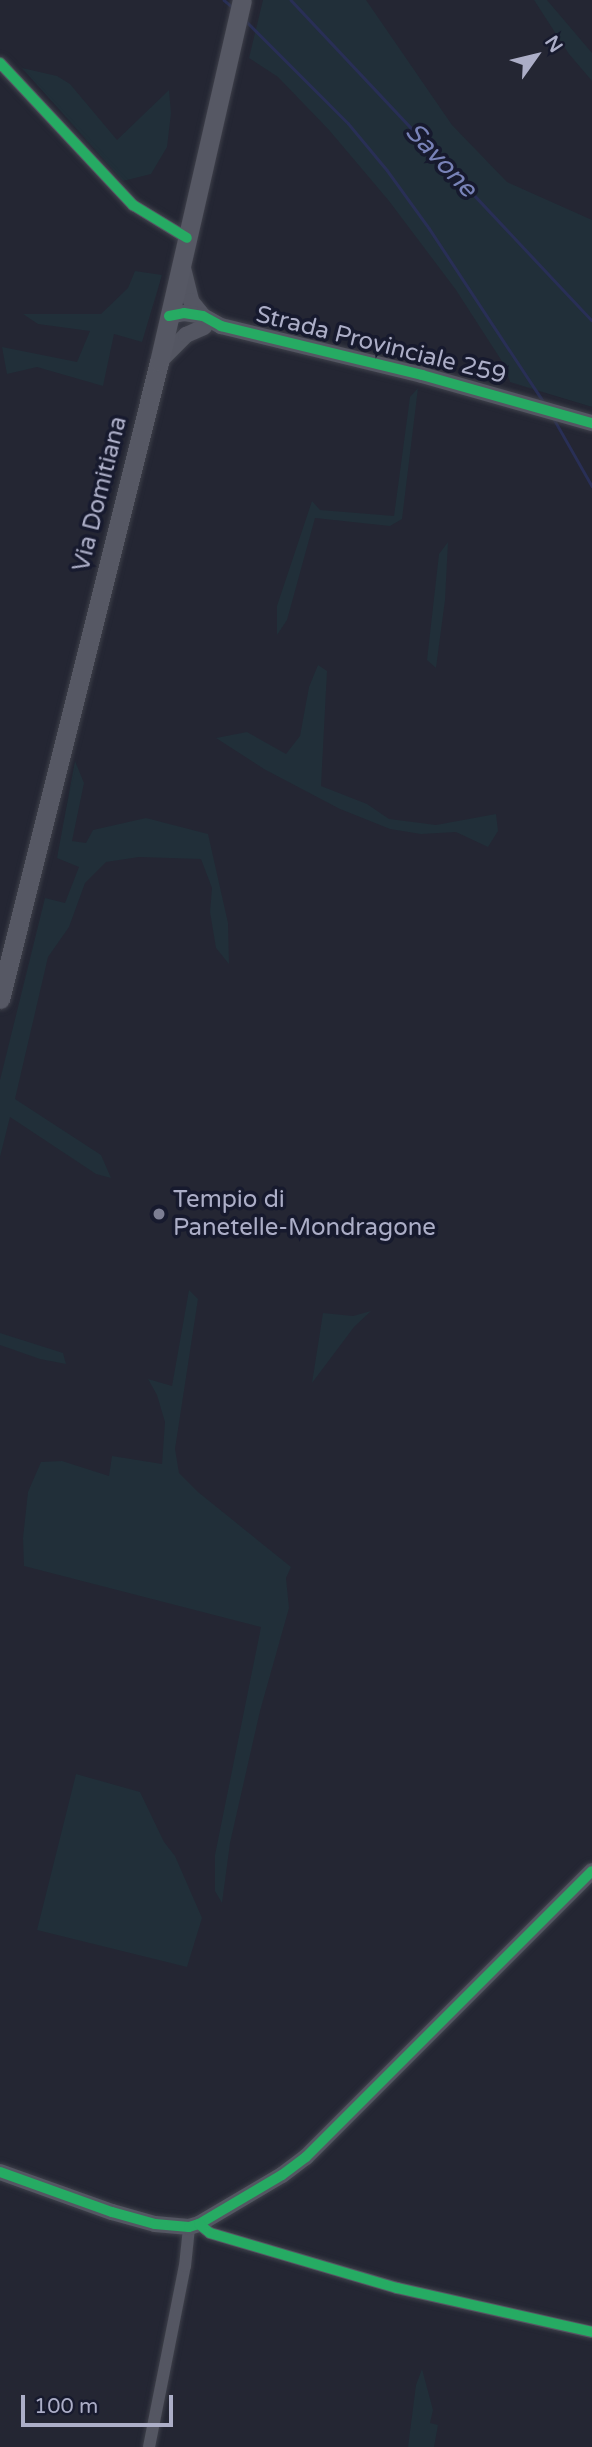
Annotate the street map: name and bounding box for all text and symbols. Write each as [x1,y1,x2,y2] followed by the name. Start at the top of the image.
[501,21,571,91] north arrow
[540,32,567,57] text: N
[399,116,483,204] water label: Savone
[253,300,509,390] street label: Strada Provinciale 259
[67,413,133,575] street label: Via Domitiana
[173,1186,436,1242] place label: Tempio di Panetelle-Mondragone
[151,1206,167,1222] marker: Tempio di Panetelle-Mondragone
[24,2380,177,2424] scale bar
[34,2394,98,2419] text: 100 m

